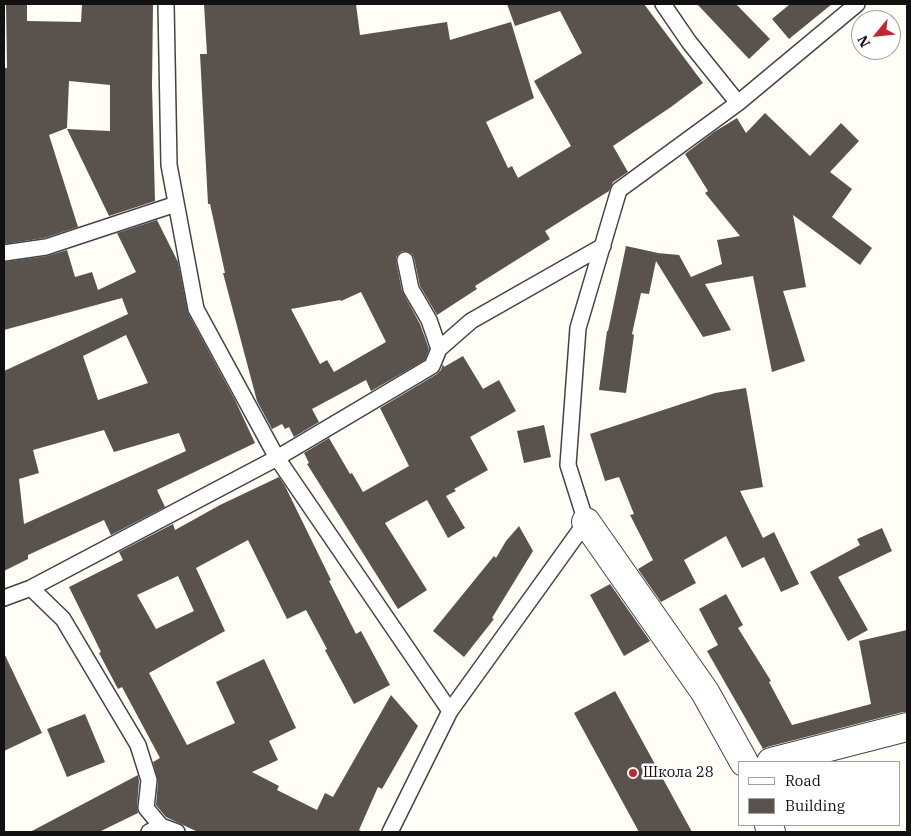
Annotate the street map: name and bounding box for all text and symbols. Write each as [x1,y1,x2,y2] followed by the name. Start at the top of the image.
[851,10,901,60] north arrow
[853,32,874,51] text: N
[738,761,901,826] legend
[643,764,714,782] place label: Школа 28
[627,767,639,779] marker: Школа 28
[785,771,821,790] text: Road
[785,796,845,815] text: Building

